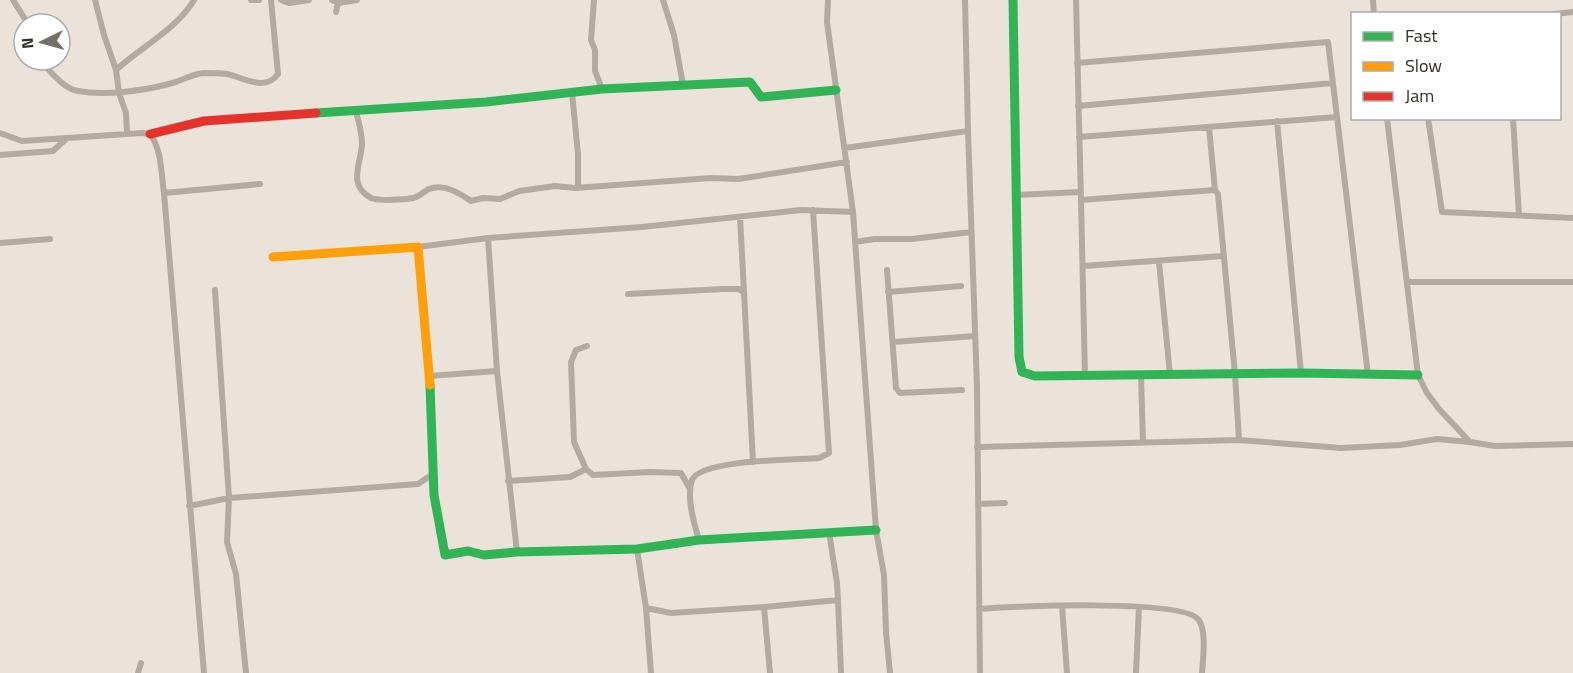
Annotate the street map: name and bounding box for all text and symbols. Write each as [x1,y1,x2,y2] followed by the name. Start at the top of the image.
[12,12,72,72] north arrow
[1351,12,1561,120] legend
[1405,22,1438,49] text: Fast
[15,37,39,50] text: N
[1405,52,1442,79] text: Slow
[1405,82,1434,109] text: Jam

